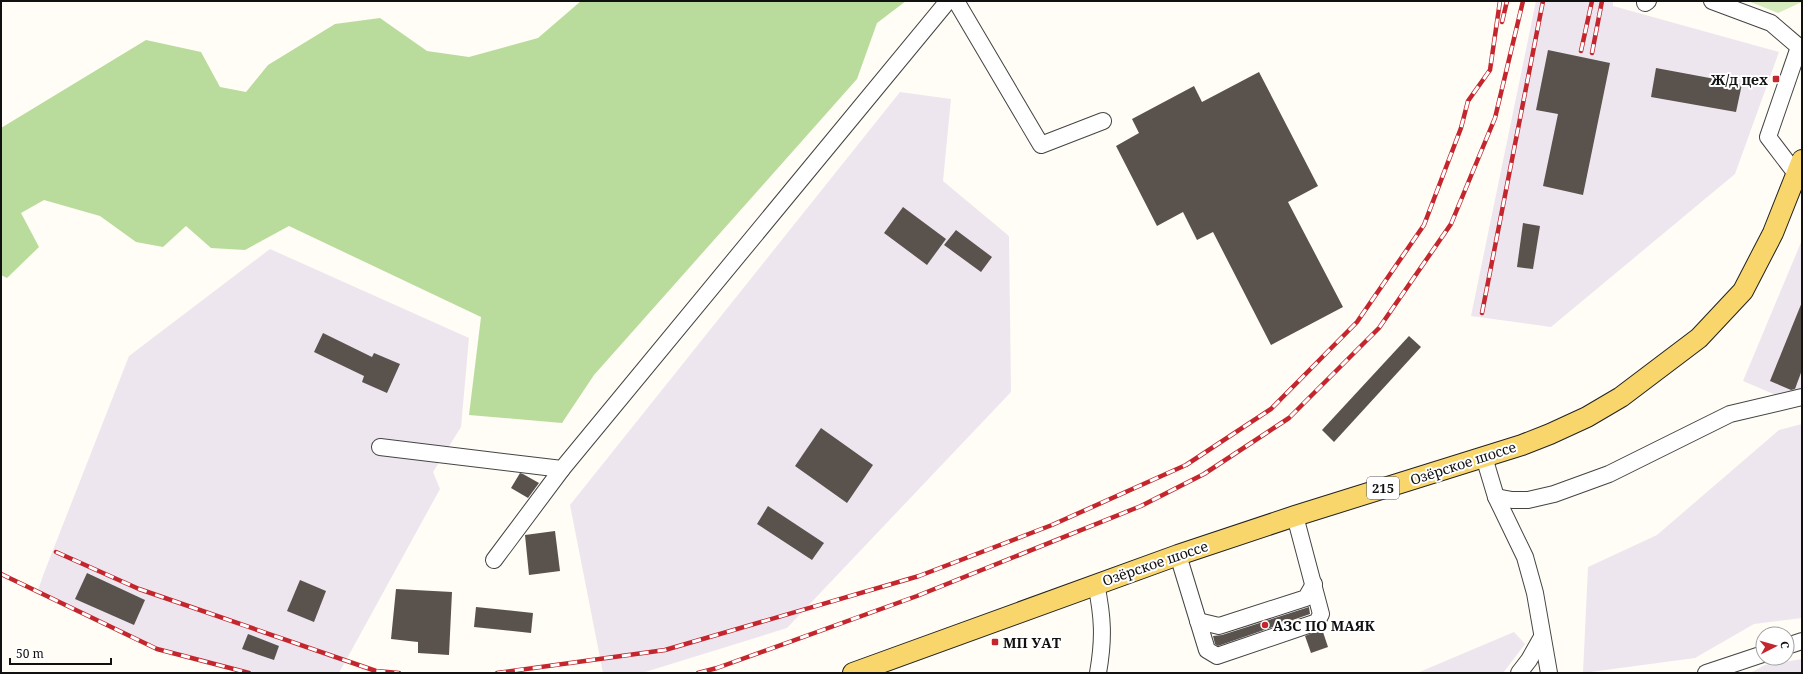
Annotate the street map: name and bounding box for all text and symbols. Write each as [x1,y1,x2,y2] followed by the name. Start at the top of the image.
[1711,70,1768,89] place label: Ж/д цех
[1771,74,1781,84] marker: Ж/д цех
[1408,437,1518,489] street label: Озёрское шоссе
[1367,477,1399,499] road number: 215
[1100,536,1210,590] street label: Озёрское шоссе
[1273,616,1376,635] place label: АЗС ПО МАЯК
[1260,620,1270,630] marker: АЗС ПО МАЯК
[1755,626,1795,666] north arrow
[1003,633,1062,652] place label: МП УАТ
[990,637,1000,647] marker: МП УАТ
[10,640,111,666] scale bar
[1778,641,1793,649] text: С
[16,645,44,662] text: 50 m

